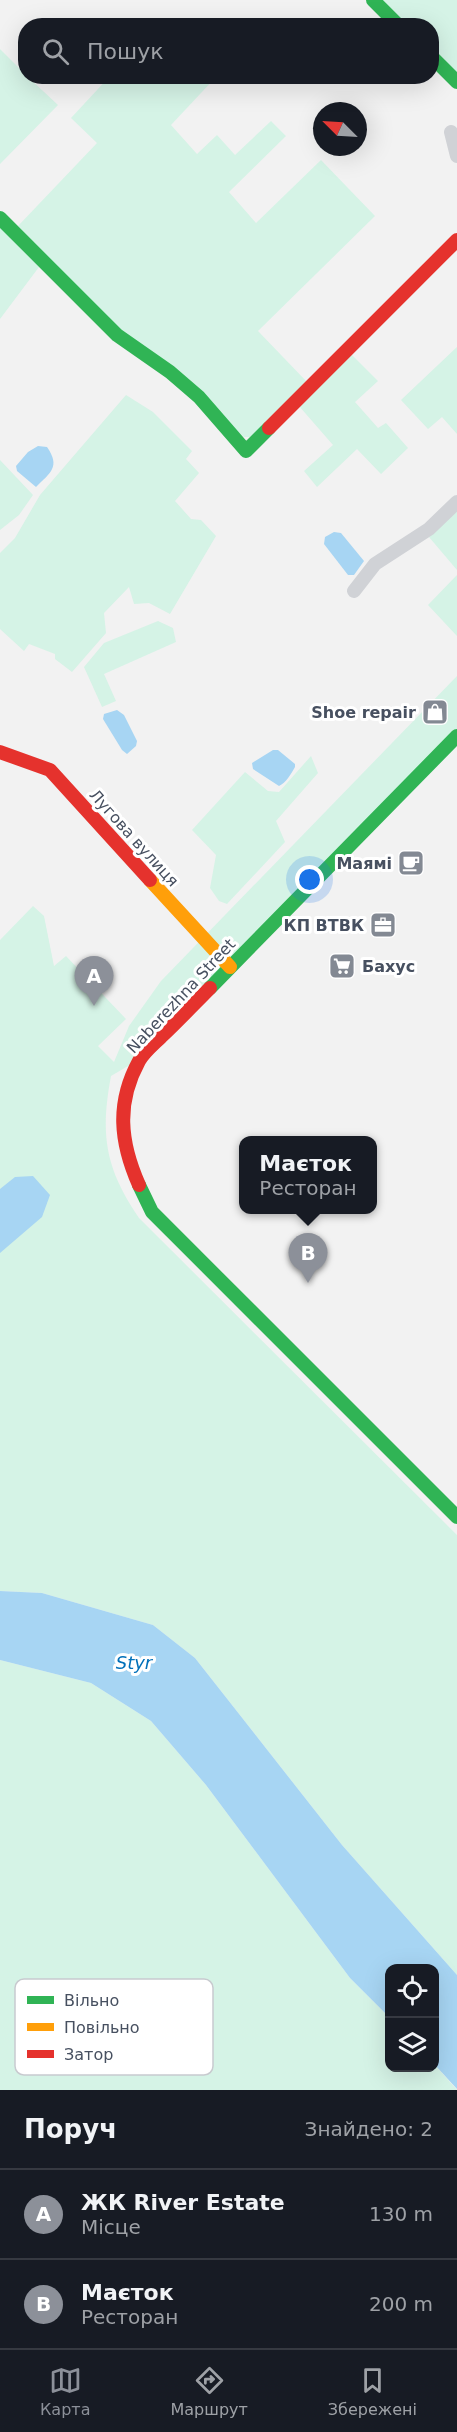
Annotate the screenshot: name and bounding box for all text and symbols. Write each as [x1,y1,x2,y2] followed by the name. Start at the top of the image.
[18,18,439,84] search box
[39,35,72,68] icon: search
[87,39,163,64] text: Пошук
[313,102,367,156] north arrow
[420,697,450,727] shop icon: Shoe repair
[311,703,416,722] place label: Shoe repair
[85,786,183,890] street label: Лугова вулиця
[396,848,426,878] cafe icon: Маямі
[336,854,392,873] place label: Маямі
[295,865,324,894] your location
[368,910,398,940] office icon: КП ВТВК
[284,916,364,935] place label: КП ВТВК
[123,935,239,1057] street label: Naberezhna Street
[327,951,357,981] supermarket icon: Бахус
[74,956,113,1006] pin: A
[362,957,415,976] place label: Бахус
[239,1136,377,1214] popup
[259,1151,352,1176] text: Маєток
[259,1176,357,1200] text: Ресторан
[288,1234,328,1283] pin: B
[116,1652,154,1673] water label: Styr
[385,1964,439,2072] map controls
[385,1964,439,2018] button: locate
[15,1979,213,2075] legend
[64,1991,119,2010] text: Вільно
[64,2018,140,2037] text: Повільно
[385,2018,439,2072] button: layers
[64,2045,113,2064] text: Затор
[24,2114,117,2144] text: Поруч
[305,2117,433,2141] text: Знайдено: 2
[81,2190,285,2215] text: ЖК River Estate
[36,2202,51,2226] text: A
[369,2202,433,2226] text: 130 m
[81,2215,141,2239] text: Місце
[81,2280,174,2305] text: Маєток
[36,2292,51,2316] text: B
[369,2292,433,2316] text: 200 m
[81,2305,178,2329] text: Ресторан
[40,2364,90,2419] tab: Карта
[170,2364,248,2419] tab: Маршрут
[328,2364,417,2419] tab: Збережені

